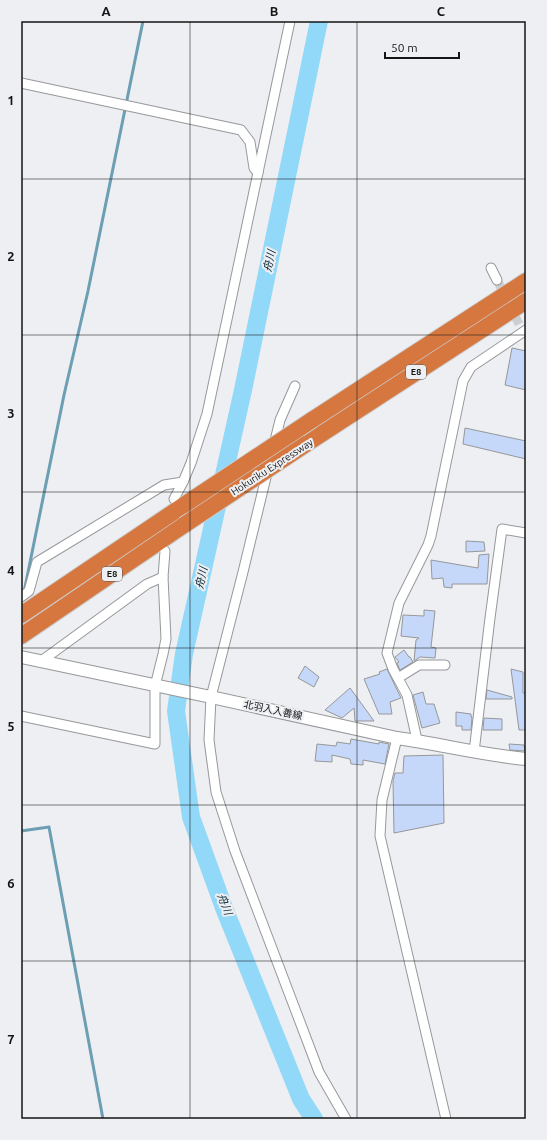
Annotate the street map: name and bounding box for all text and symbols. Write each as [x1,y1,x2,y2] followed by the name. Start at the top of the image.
[101,4,111,18] text: A
[270,4,279,18] text: B
[437,4,446,18] text: C
[385,34,459,60] scale bar
[391,41,418,54] text: 50 m
[7,93,15,107] text: 1
[261,248,277,273] water label: 舟川
[7,249,15,263] text: 2
[406,365,426,379] road number: E8
[7,406,15,420] text: 3
[229,436,315,498] street label: Hokuriku Expressway
[7,563,15,577] text: 4
[193,565,209,590] water label: 舟川
[102,567,122,581] road number: E8
[243,698,303,722] street label: 北羽入入善線
[7,719,15,733] text: 5
[7,876,15,890] text: 6
[215,892,235,917] water label: 舟川
[7,1032,15,1046] text: 7

